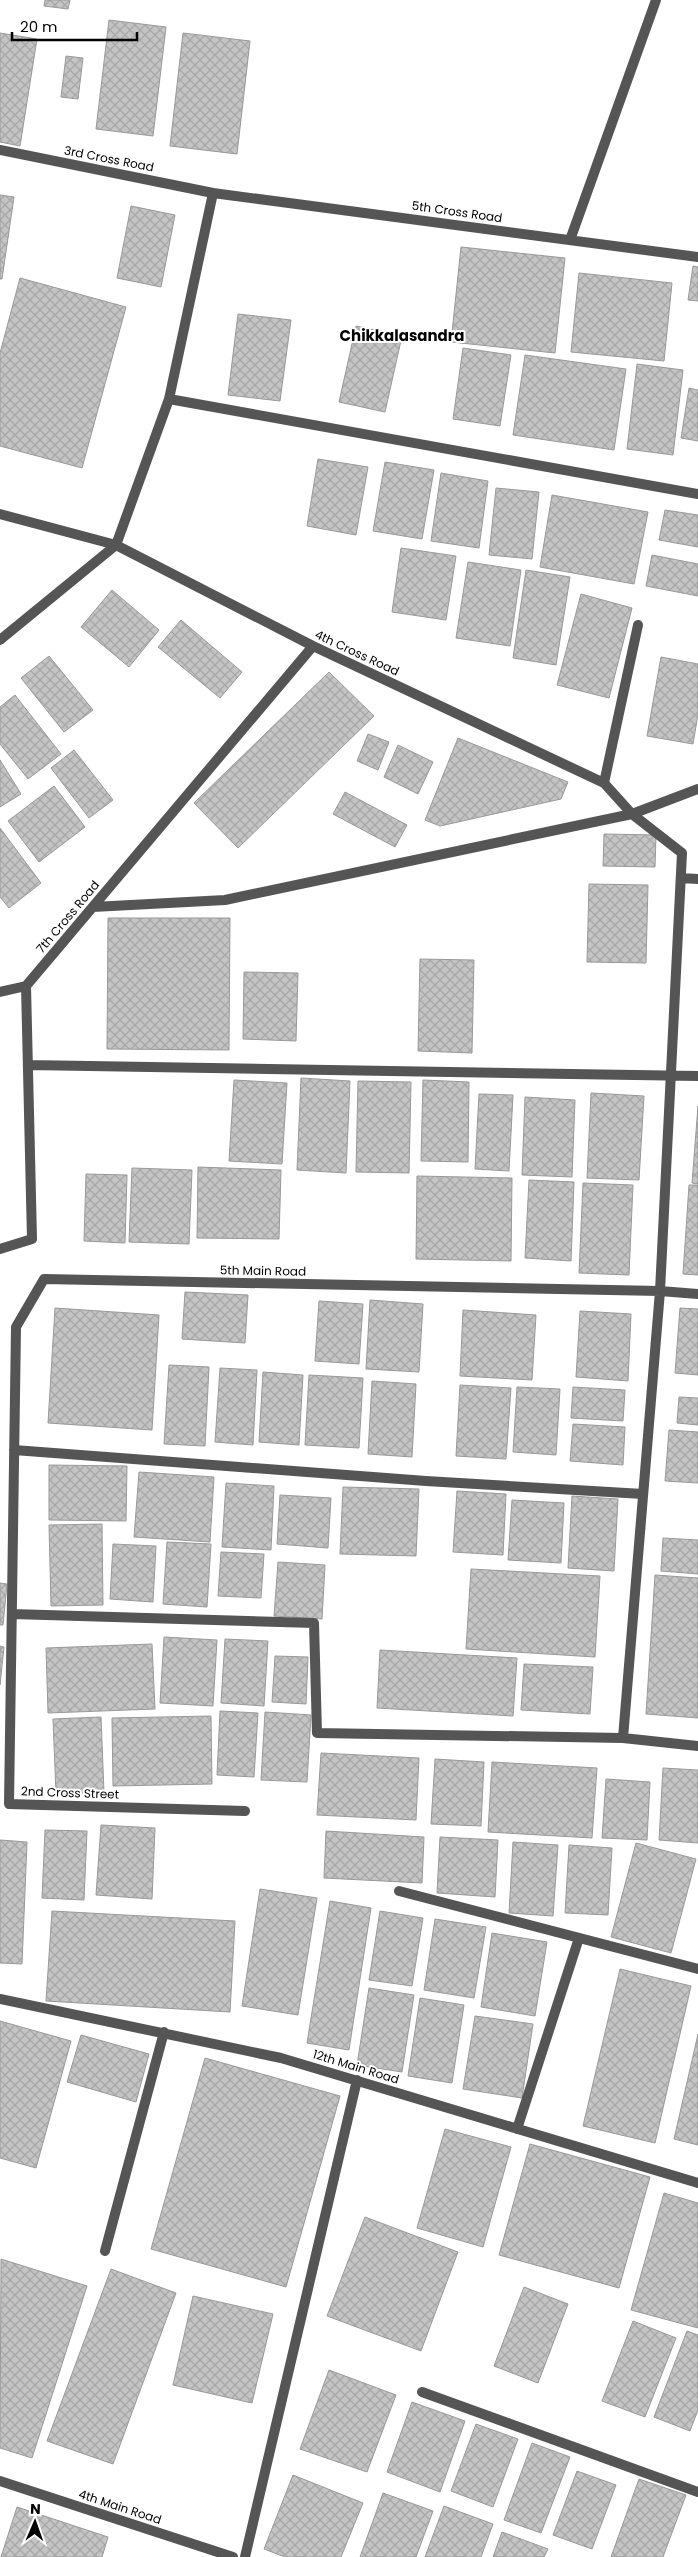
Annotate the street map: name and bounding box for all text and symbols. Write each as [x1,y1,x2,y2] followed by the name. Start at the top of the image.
[12,10,138,42] scale bar
[20,16,58,37] text: 20 m
[63,141,155,176] street label: 3rd Cross Road
[411,197,503,226] street label: 5th Cross Road
[340,325,464,346] district label: Chikkalasandra
[312,626,402,680] street label: 4th Cross Road
[32,877,103,957] street label: 7th Cross Road
[220,1261,306,1280] street label: 5th Main Road
[21,1782,119,1803] street label: 2nd Cross Street
[311,2045,401,2088] street label: 12th Main Road
[76,2485,164,2528] street label: 4th Main Road
[10,2497,60,2547] north arrow
[30,2499,41,2519] text: N

